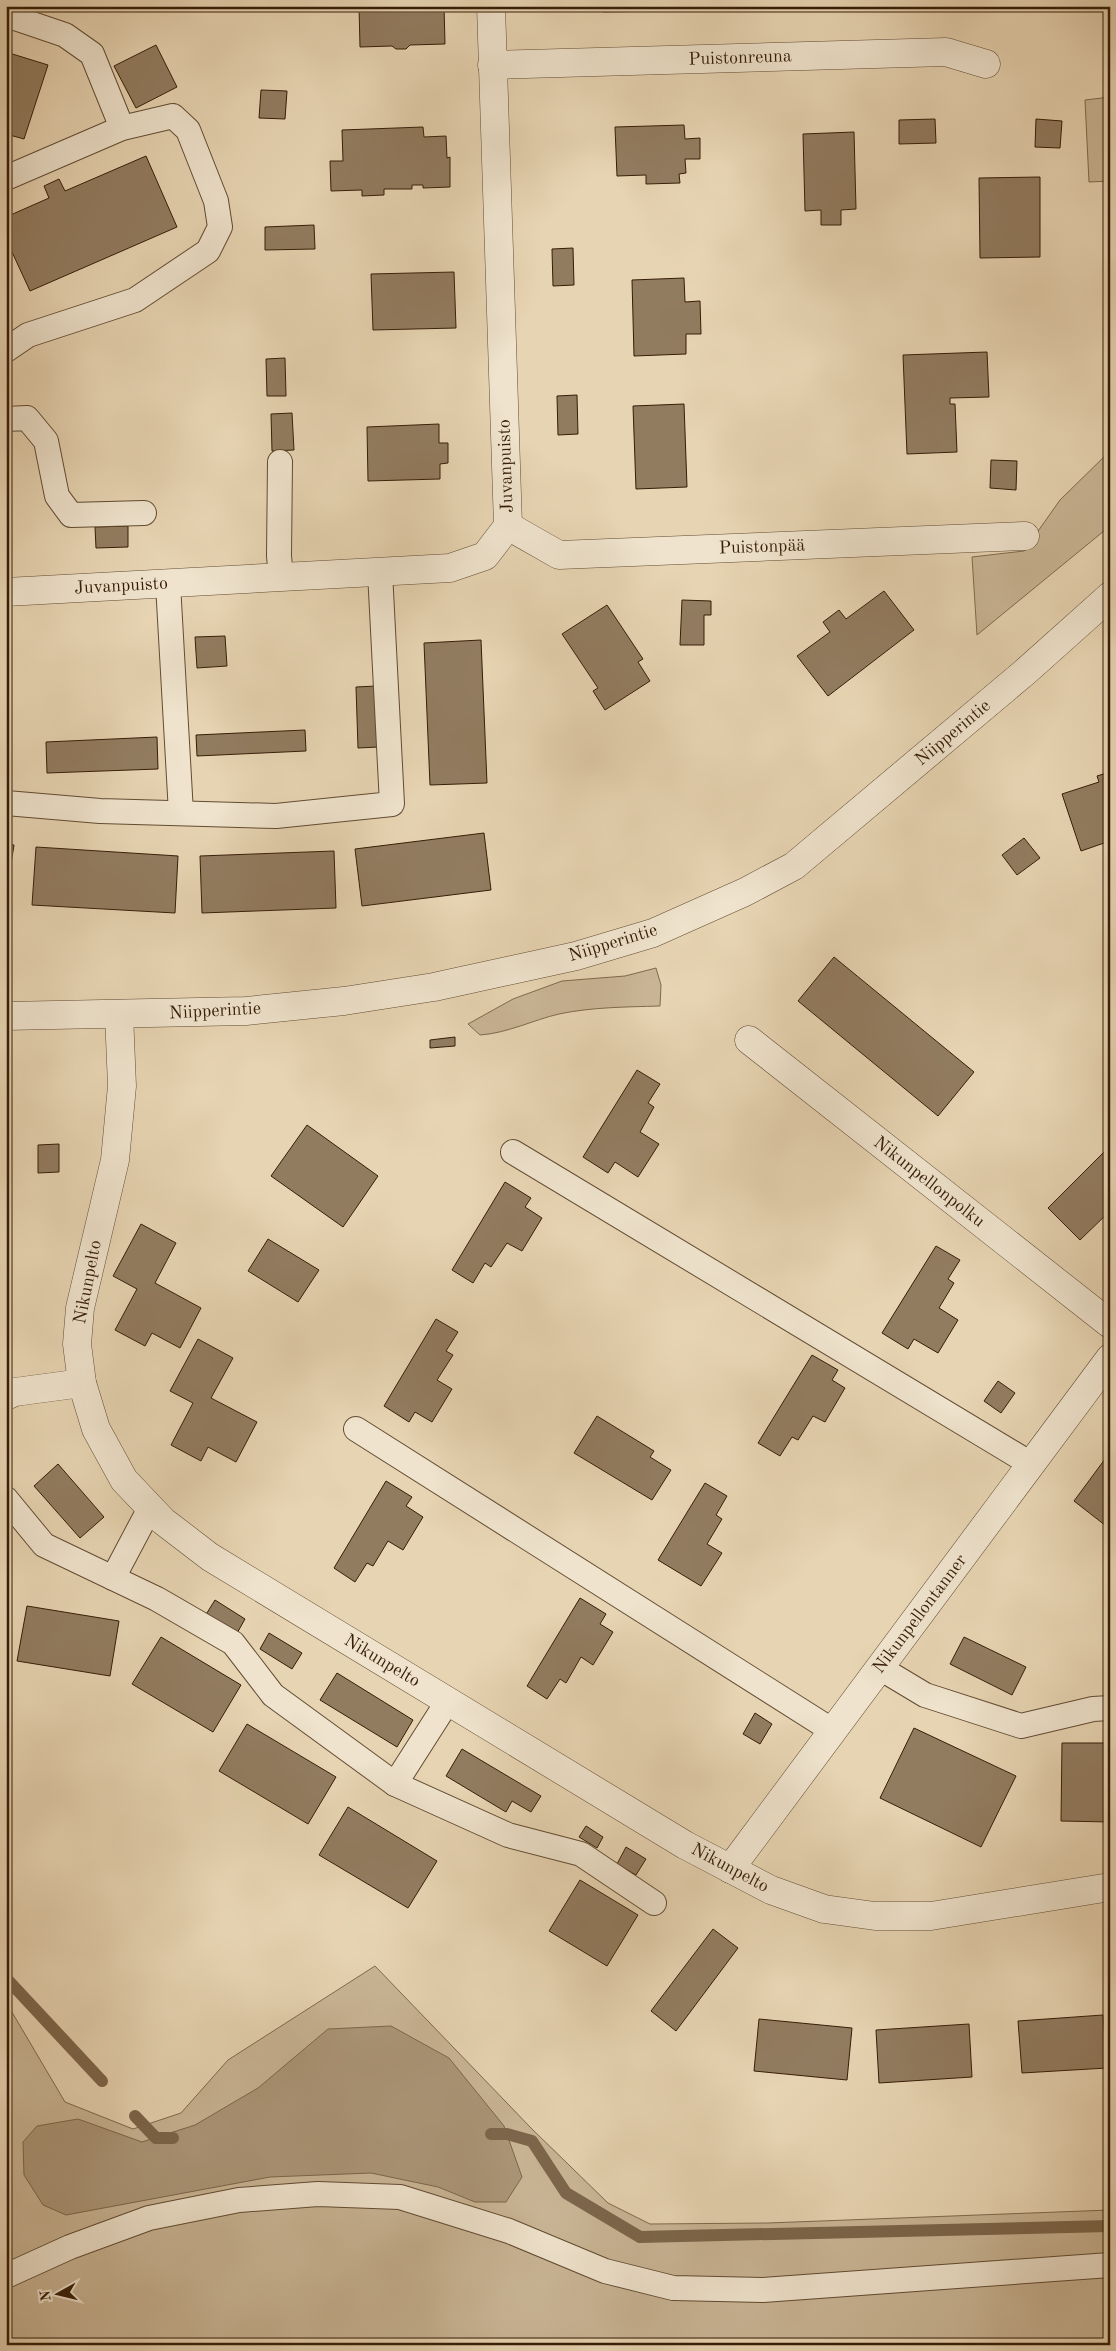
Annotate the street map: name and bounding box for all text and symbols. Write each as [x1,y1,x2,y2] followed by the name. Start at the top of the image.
[688,47,792,69] street label: Puistonreuna
[495,419,517,513] street label: Juvanpuisto
[718,536,806,558] street label: Puistonpää
[74,575,168,597] street label: Juvanpuisto
[912,697,994,769] street label: Niipperintie
[566,921,660,965] street label: Niipperintie
[169,1000,261,1022] street label: Niipperintie
[870,1133,988,1231] street label: Nikunpellonpolku
[71,1238,105,1325] street label: Nikunpelto
[870,1551,971,1677] street label: Nikunpellontanner
[341,1631,423,1691] street label: Nikunpelto
[688,1840,772,1896] street label: Nikunpelto
[32,2268,82,2318] north arrow
[38,2289,54,2302] text: N

